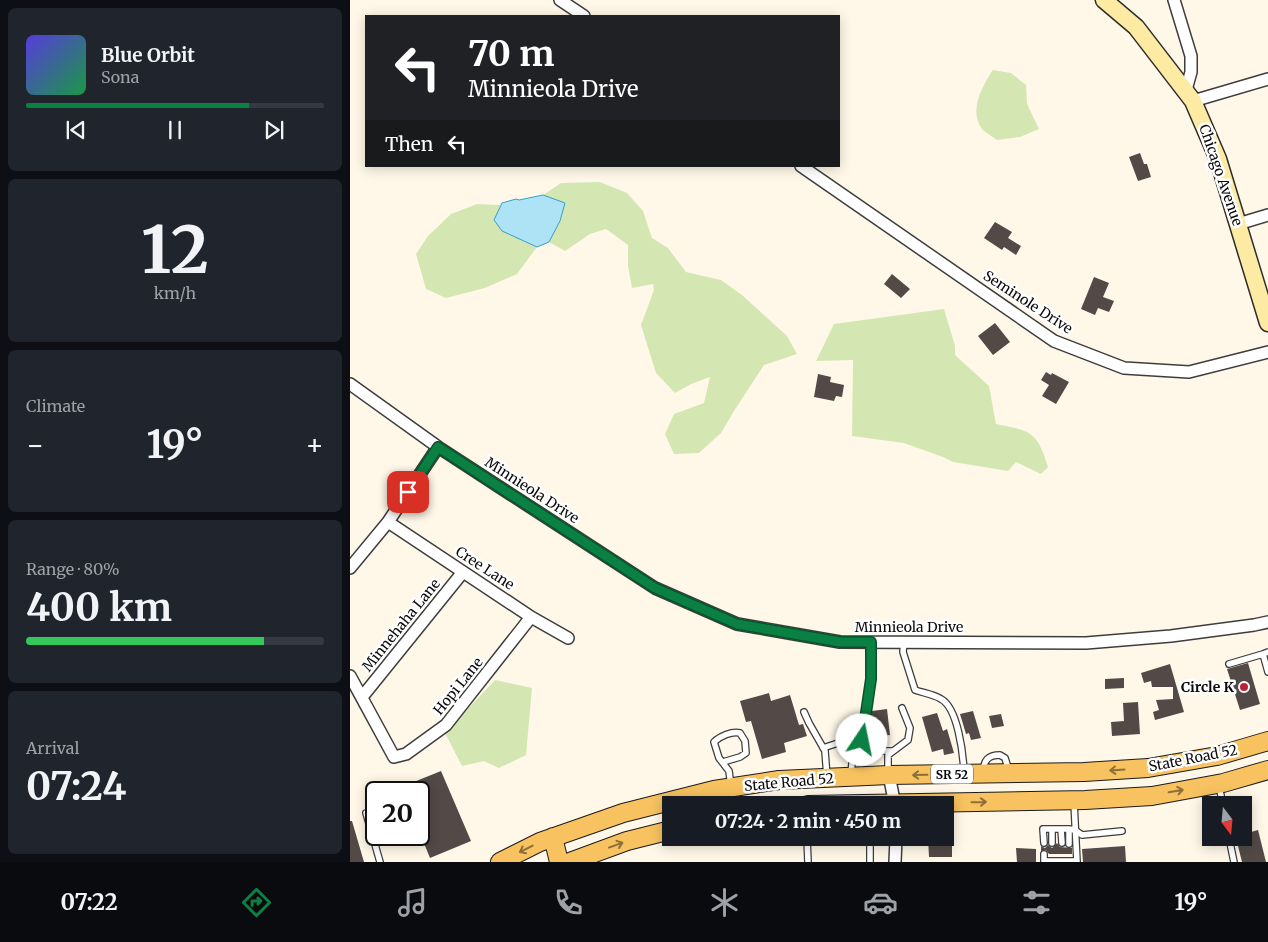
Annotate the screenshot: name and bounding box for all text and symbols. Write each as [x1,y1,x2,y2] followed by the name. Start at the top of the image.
[468,32,555,76] text: 70 m
[385,35,450,100] icon: left
[101,43,195,67] text: Blue Orbit
[101,67,139,87] text: Sona
[468,75,639,103] text: Minnieola Drive
[62,116,90,144] icon: previous
[161,116,189,144] icon: pause
[260,116,288,144] icon: next
[1195,122,1247,228] street label: Chicago Avenue
[443,130,471,158] icon: left
[385,132,433,156] text: Then
[141,209,209,291] text: 12
[980,266,1076,338] street label: Seminole Drive
[154,283,196,303] text: km/h
[26,396,85,416] text: Climate
[147,421,204,468] text: 19°
[26,427,45,463] text: −
[305,427,324,463] text: +
[482,453,582,527] street label: Minnieola Drive
[387,471,429,513] pin
[394,478,422,506] icon: arrive
[452,542,518,594] street label: Cree Lane
[26,559,120,579] text: Range · 80%
[358,575,444,675] street label: Minnehaha Lane
[26,584,172,631] text: 400 km
[855,618,963,636] street label: Minnieola Drive
[429,654,487,718] street label: Hopi Lane
[1181,678,1235,696] place label: Circle K
[1238,681,1250,693] marker: Circle K
[835,713,887,765] position arrow
[26,738,79,758] text: Arrival
[1147,741,1239,775] street label: State Road 52
[26,763,126,810] text: 07:24
[931,764,973,784] road number: SR 52
[1110,765,1126,774] one-way arrow
[743,769,835,795] street label: State Road 52
[912,770,928,779] one-way arrow
[365,781,430,846] speed limit sign: 20
[1167,786,1183,796] one-way arrow
[1202,796,1252,846] north arrow
[1202,796,1252,846] map controls
[970,797,986,807] one-way arrow
[715,809,901,833] text: 07:24 · 2 min · 450 m
[607,840,623,849] one-way arrow
[519,845,534,854] one-way arrow
[239,885,274,920] icon: directions
[395,885,430,920] icon: music
[551,885,586,920] icon: phone
[707,885,742,920] icon: climate
[863,885,898,920] icon: car
[1019,885,1054,920] icon: filters
[60,888,118,916] text: 07:22
[1174,888,1207,916] text: 19°

